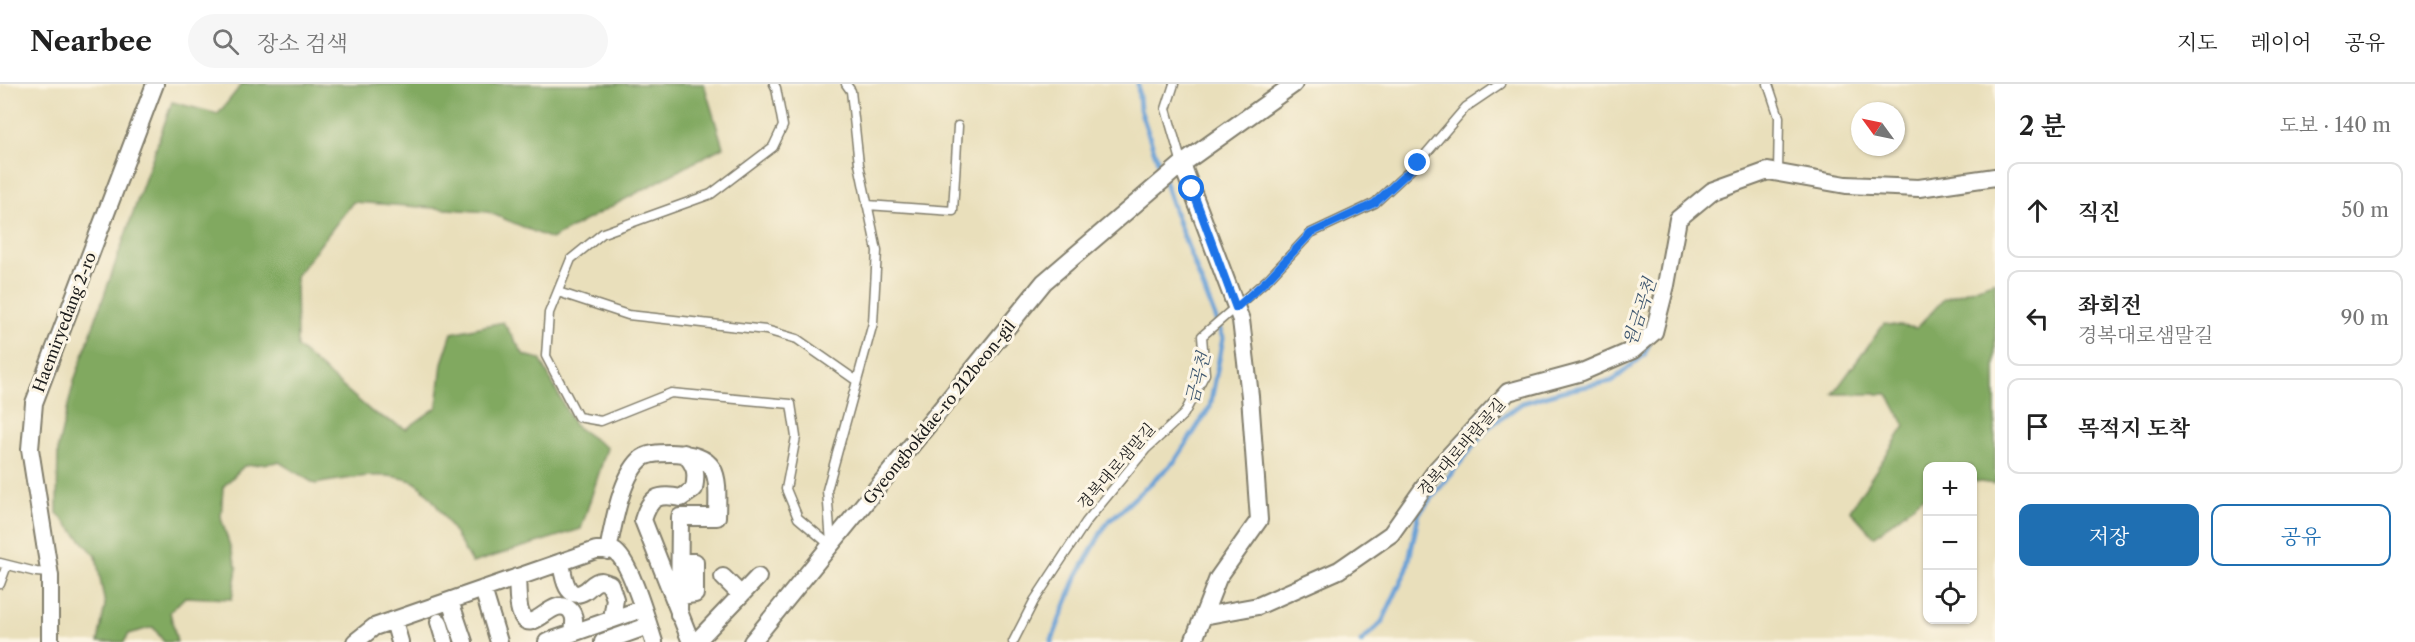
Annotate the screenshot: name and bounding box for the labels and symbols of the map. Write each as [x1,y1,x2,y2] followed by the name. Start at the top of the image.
[1851,102,1905,156] north arrow
[1404,149,1430,175] route end
[1178,175,1204,201] route start
[28,249,100,395] street label: Haemiryedang 2-ro
[1619,274,1662,348] water label: 원금곡천
[859,316,1019,508] street label: Gyeongbokdae-ro 212beon-gil
[1181,348,1215,406] water label: 금곡천
[1413,394,1509,500] street label: 경복대로바람골길
[1073,419,1159,513] street label: 경복대로샘말길

